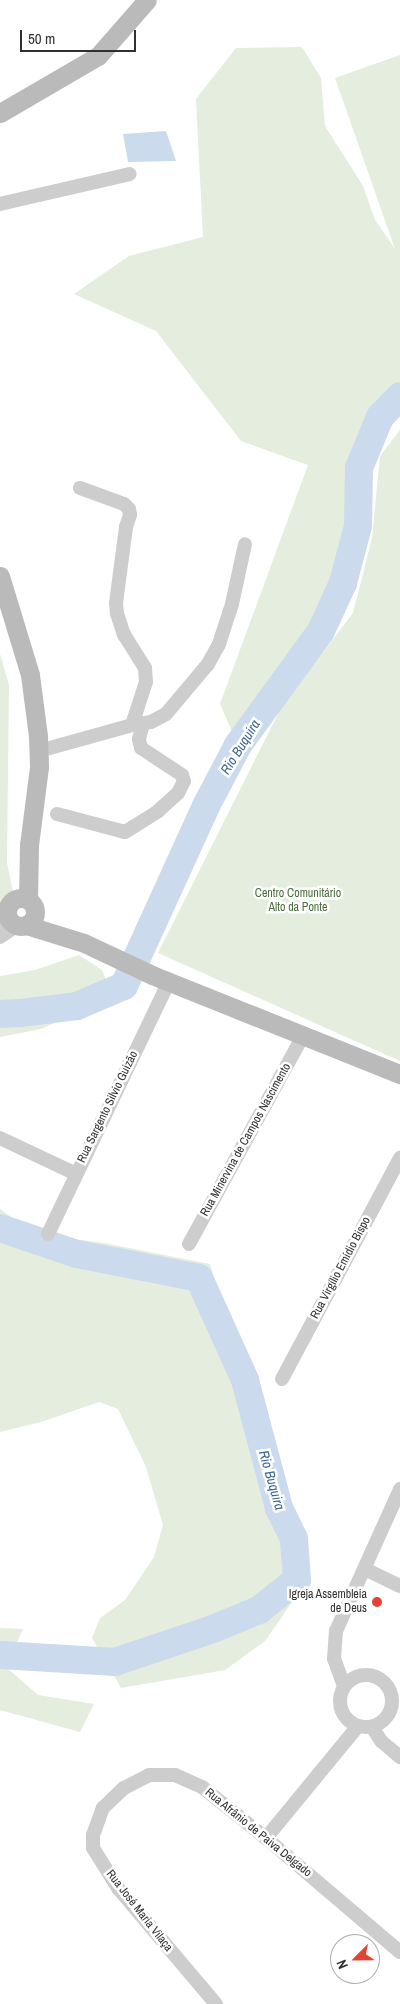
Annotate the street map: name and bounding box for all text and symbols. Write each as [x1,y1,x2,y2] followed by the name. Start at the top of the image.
[22,20,139,52] scale bar
[28,28,55,49] text: 50 m
[217,717,263,777] water label: Rio Buquira
[255,887,341,915] park label: Centro Comunitário Alto da Ponte
[75,1049,141,1165] street label: Rua Sargento Silvio Guizão
[198,1061,294,1219] street label: Rua Minervina de Campos Nascimento
[308,1214,374,1322] street label: Rua Virgílio Emídio Bispo
[255,1448,289,1512] water label: Rio Buquira
[288,1588,367,1616] place label: Igreja Assembleia de Deus
[371,1596,383,1608] marker: Igreja Assembleia de Deus
[202,1785,314,1881] street label: Rua Afrânio de Paiva Delgado
[103,1867,175,1955] street label: Rua José Maria Vilaça
[330,1934,380,1984] north arrow
[332,1957,352,1972] text: N

